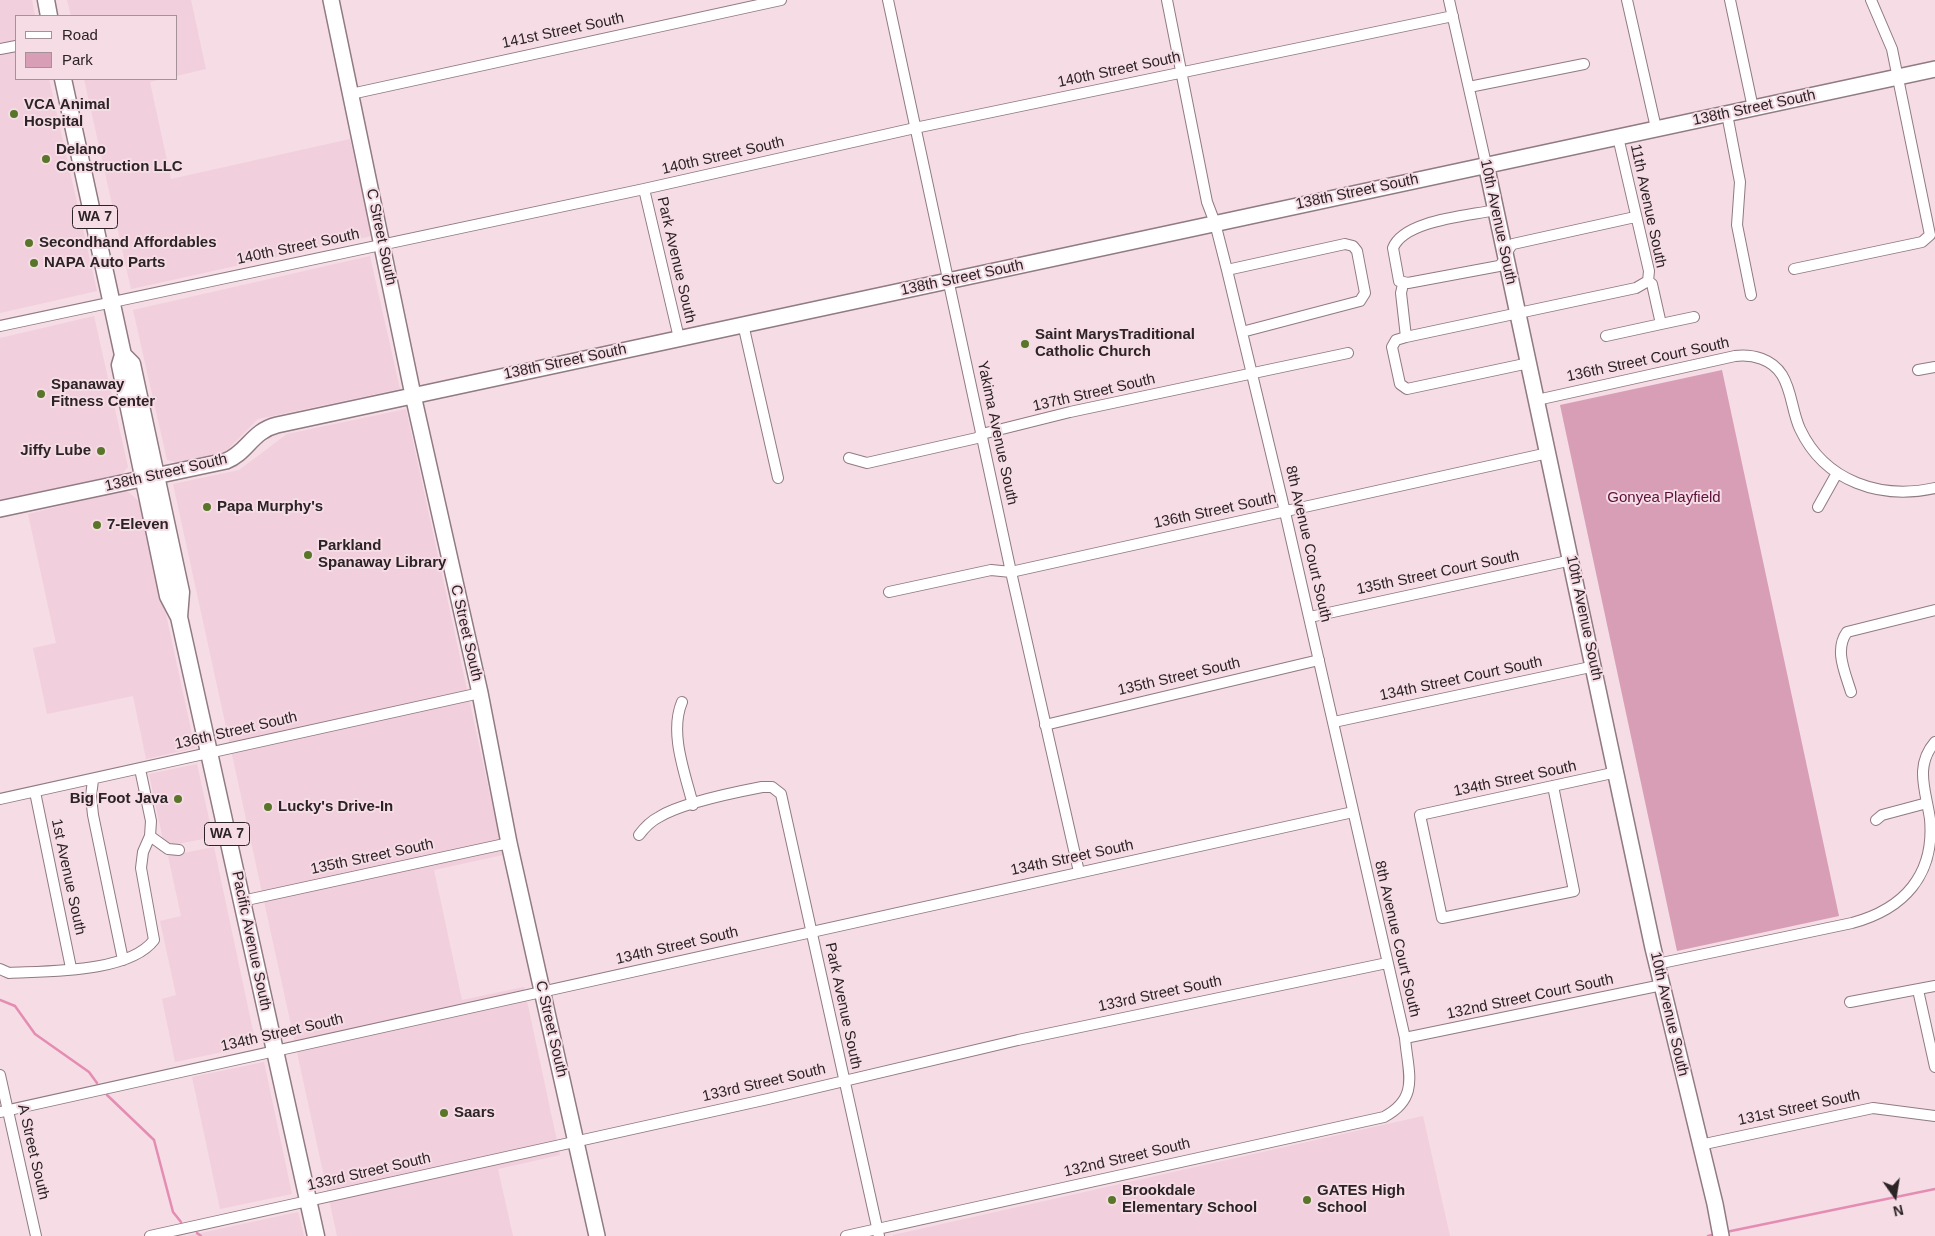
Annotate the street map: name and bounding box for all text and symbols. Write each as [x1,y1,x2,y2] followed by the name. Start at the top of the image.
[500,9,626,53] street label: 141st Street South
[15,15,178,80] legend
[62,26,98,43] text: Road
[1056,48,1182,92] street label: 140th Street South
[62,51,93,68] text: Park
[1691,86,1817,130] street label: 138th Street South
[24,96,110,131] place label: VCA Animal Hospital
[8,108,20,120] marker: VCA Animal Hospital
[660,133,786,179] street label: 140th Street South
[56,141,183,176] place label: Delano Construction LLC
[1626,142,1670,270] street label: 11th Avenue South
[40,153,52,165] marker: Delano Construction LLC
[1476,158,1520,286] street label: 10th Avenue South
[1294,170,1420,214] street label: 138th Street South
[362,187,400,287] street label: C Street South
[653,195,699,325] street label: Park Avenue South
[72,206,118,228] road number: WA 7
[235,225,361,269] street label: 140th Street South
[39,234,217,252] place label: Secondhand Affordables
[23,237,35,249] marker: Secondhand Affordables
[44,254,165,272] place label: NAPA Auto Parts
[899,256,1025,300] street label: 138th Street South
[28,257,40,269] marker: NAPA Auto Parts
[1035,326,1195,361] place label: Saint MarysTraditional Catholic Church
[1565,334,1731,386] street label: 136th Street Court South
[1019,338,1031,350] marker: Saint MarysTraditional Catholic Church
[502,340,628,384] street label: 138th Street South
[973,359,1021,507] street label: Yakima Avenue South
[1031,370,1157,416] street label: 137th Street South
[51,376,155,411] place label: Spanaway Fitness Center
[35,388,47,400] marker: Spanaway Fitness Center
[20,442,91,460] place label: Jiffy Lube
[95,445,107,457] marker: Jiffy Lube
[103,450,229,496] street label: 138th Street South
[1281,464,1335,624] street label: 8th Avenue Court South
[1152,489,1278,533] street label: 136th Street South
[1607,489,1721,507] park label: Gonyea Playfield
[217,498,323,516] place label: Papa Murphy's
[201,501,213,513] marker: Papa Murphy's
[107,516,169,534] place label: 7-Eleven
[91,519,103,531] marker: 7-Eleven
[318,537,446,572] place label: Parkland Spanaway Library
[1355,547,1521,599] street label: 135th Street Court South
[302,549,314,561] marker: Parkland Spanaway Library
[1562,554,1606,682] street label: 10th Avenue South
[446,583,486,683] street label: C Street South
[1378,653,1544,705] street label: 134th Street Court South
[1116,654,1242,700] street label: 135th Street South
[173,708,299,754] street label: 136th Street South
[1452,757,1578,801] street label: 134th Street South
[70,790,168,808] place label: Big Foot Java
[172,793,184,805] marker: Big Foot Java
[278,798,393,816] place label: Lucky's Drive-In
[262,801,274,813] marker: Lucky's Drive-In
[47,817,89,937] street label: 1st Avenue South
[204,822,250,846] road number: WA 7
[309,835,435,879] street label: 135th Street South
[1009,836,1135,880] street label: 134th Street South
[1370,859,1424,1019] street label: 8th Avenue Court South
[227,870,275,1012] street label: Pacific Avenue South
[614,923,740,969] street label: 134th Street South
[821,941,865,1071] street label: Park Avenue South
[1646,950,1692,1078] street label: 10th Avenue South
[1445,971,1615,1023] street label: 132nd Street Court South
[1097,972,1223,1016] street label: 133rd Street South
[531,979,571,1079] street label: C Street South
[219,1010,345,1056] street label: 134th Street South
[701,1060,827,1106] street label: 133rd Street South
[1736,1086,1862,1130] street label: 131st Street South
[13,1102,53,1202] street label: A Street South
[454,1104,495,1122] place label: Saars
[438,1107,450,1119] marker: Saars
[1062,1135,1192,1181] street label: 132nd Street South
[306,1149,432,1195] street label: 133rd Street South
[1870,1171,1920,1221] north arrow
[1122,1182,1257,1217] place label: Brookdale Elementary School
[1317,1182,1405,1217] place label: GATES High School
[1106,1194,1118,1206] marker: Brookdale Elementary School
[1301,1194,1313,1206] marker: GATES High School
[1892,1202,1905,1220] text: N

